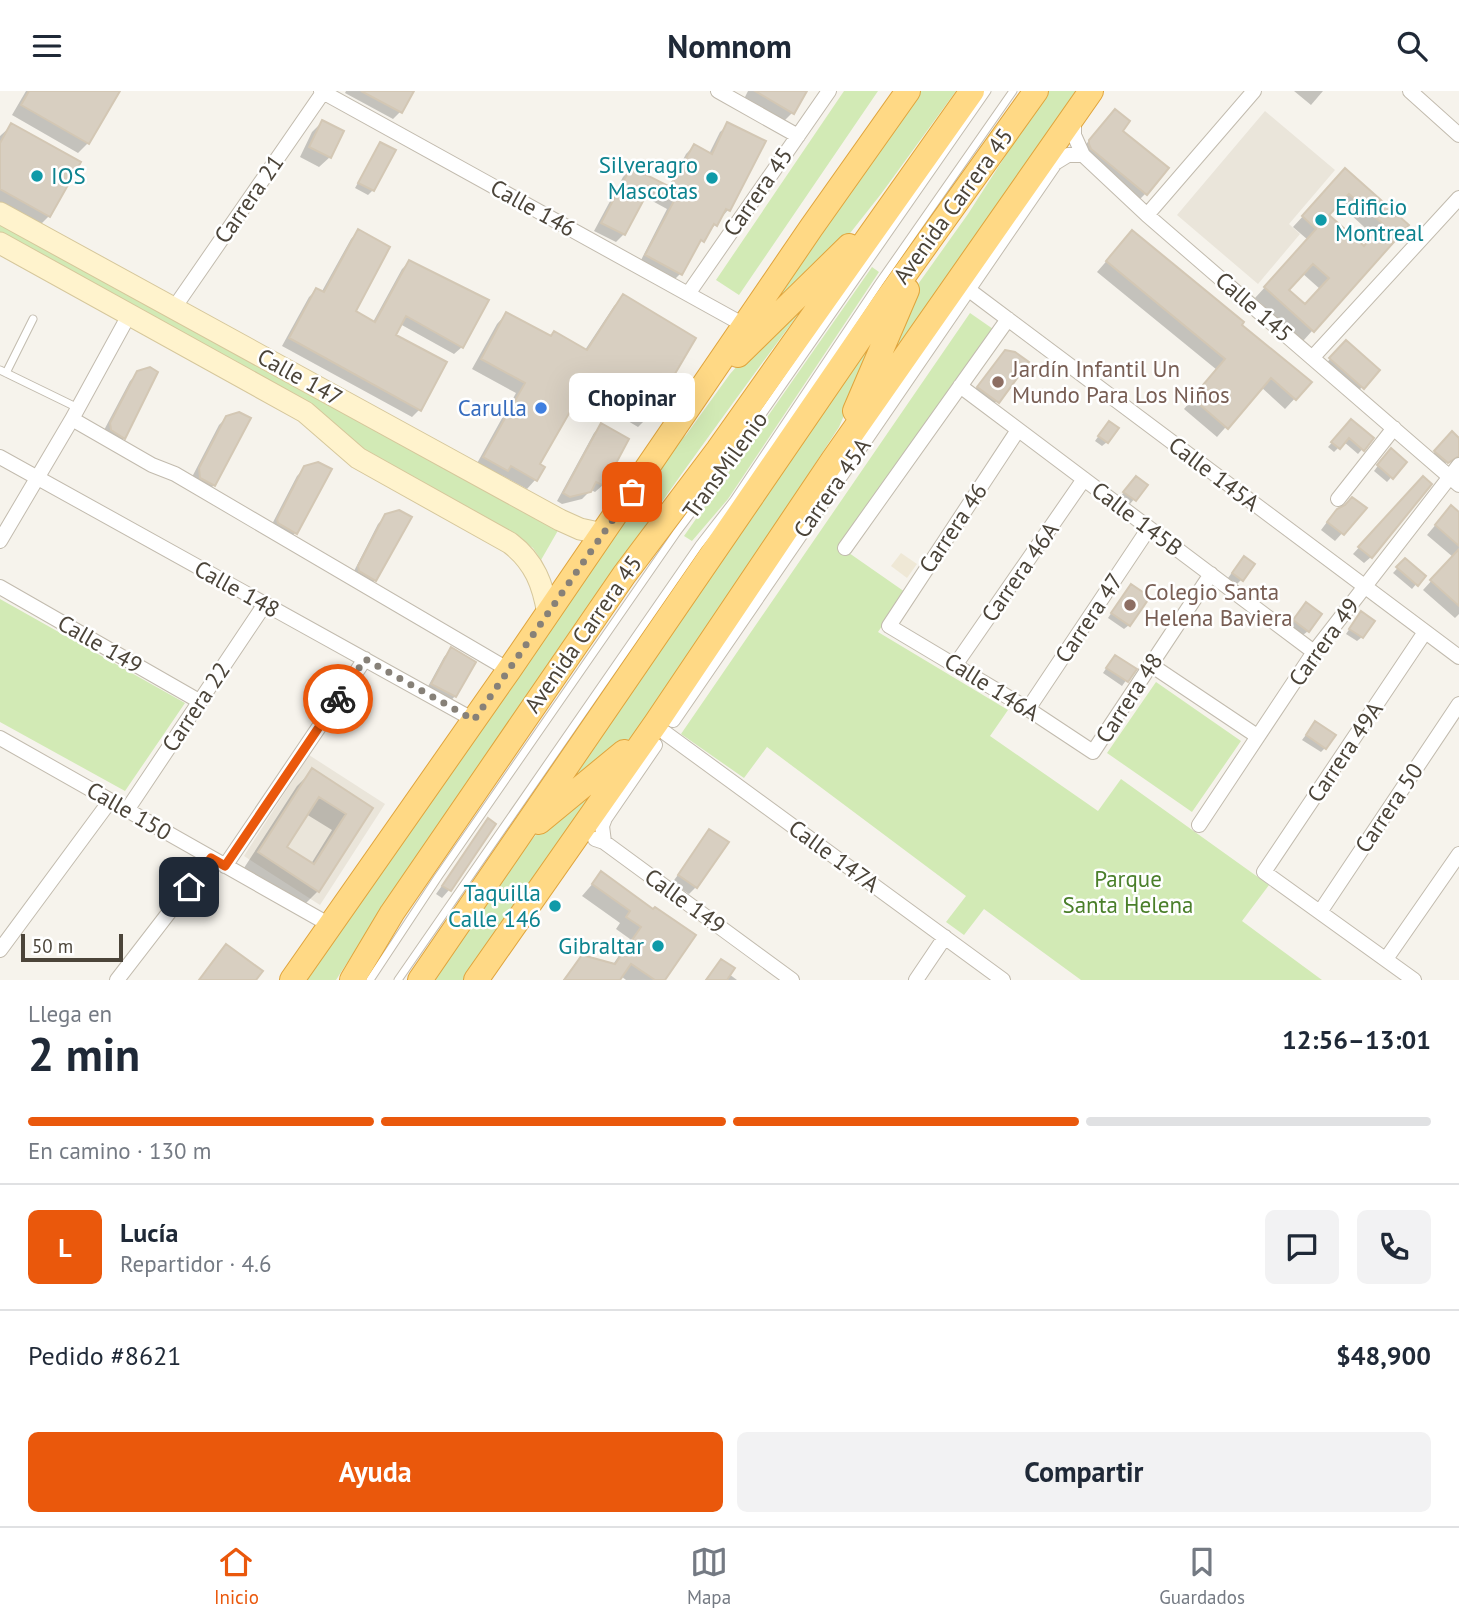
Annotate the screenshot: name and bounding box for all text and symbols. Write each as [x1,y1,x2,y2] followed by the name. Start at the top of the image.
[667,25,792,67] text: Nomnom
[28,27,66,65] icon: menu
[1393,27,1431,65] icon: search
[886,122,1019,289] street label: Avenida Carrera 45
[716,142,799,242] street label: Carrera 45
[207,149,290,249] street label: Carrera 21
[599,150,698,205] place label: Silveragro Mascotas
[51,161,86,190] place label: IOS
[29,168,45,184] marker: IOS
[704,170,720,186] marker: Silveragro Mascotas
[486,172,581,243] street label: Calle 146
[1335,192,1424,247] place label: Edificio Montreal
[1313,212,1329,228] marker: Edificio Montreal
[1210,265,1299,348] street label: Calle 145
[253,341,348,412] street label: Calle 147
[1011,354,1230,409] place label: Jardín Infantil Un Mundo Para Los Niños
[569,373,695,422] callout: Chopinar
[990,374,1006,390] marker: Jardín Infantil Un Mundo Para Los Niños
[588,383,676,412] text: Chopinar
[458,393,527,422] place label: Carulla
[533,400,549,416] marker: Carulla
[676,405,773,524] street label: TransMilenio
[1163,430,1266,518] street label: Calle 145A
[787,432,877,543] street label: Carrera 45A
[602,462,662,522] pin
[613,473,651,511] icon: bag
[1086,475,1189,562] street label: Calle 145B
[912,477,993,578] street label: Carrera 46
[975,516,1065,627] street label: Carrera 46A
[517,549,648,718] street label: Avenida Carrera 45
[190,553,285,624] street label: Calle 148
[1048,567,1129,668] street label: Carrera 47
[1144,577,1293,632] place label: Colegio Santa Helena Baviera
[1282,592,1365,691] street label: Carrera 49
[1122,597,1138,613] marker: Colegio Santa Helena Baviera
[53,608,148,679] street label: Calle 149
[939,646,1046,727] street label: Calle 146A
[1089,647,1168,748] street label: Carrera 48
[155,656,236,757] street label: Carrera 22
[303,664,373,734] courier
[319,680,357,718] icon: bike
[1300,695,1389,808] street label: Carrera 49A
[1348,757,1429,858] street label: Carrera 50
[82,775,177,846] street label: Calle 150
[783,813,886,899] street label: Calle 147A
[159,857,219,917] pin
[639,862,731,940] street label: Calle 149
[1062,864,1194,919] park label: Parque Santa Helena
[170,868,208,906] icon: home
[448,878,541,933] place label: Taquilla Calle 146
[547,898,563,914] marker: Taquilla Calle 146
[21,931,122,963] scale bar
[558,931,644,960] place label: Gibraltar
[32,934,73,958] text: 50 m
[650,938,666,954] marker: Gibraltar
[28,999,112,1028] text: Llega en
[1282,1023,1431,1056] text: 12:56–13:01
[28,1024,140,1084] text: 2 min
[28,1136,211,1165] text: En camino · 130 m
[1265,1210,1339,1284] button: chat
[1357,1210,1431,1284] button: phone
[120,1216,179,1249] text: Lucía
[58,1231,72,1264] text: L
[120,1249,272,1278] text: Repartidor · 4.6
[28,1339,181,1372] text: Pedido #8621
[1336,1339,1431,1372] text: $48,900
[28,1432,723,1512] button: Ayuda
[737,1432,1431,1512] button: Compartir
[214,1543,259,1609] tab: Inicio
[687,1543,731,1609] tab: Mapa
[1159,1543,1245,1609] tab: Guardados

